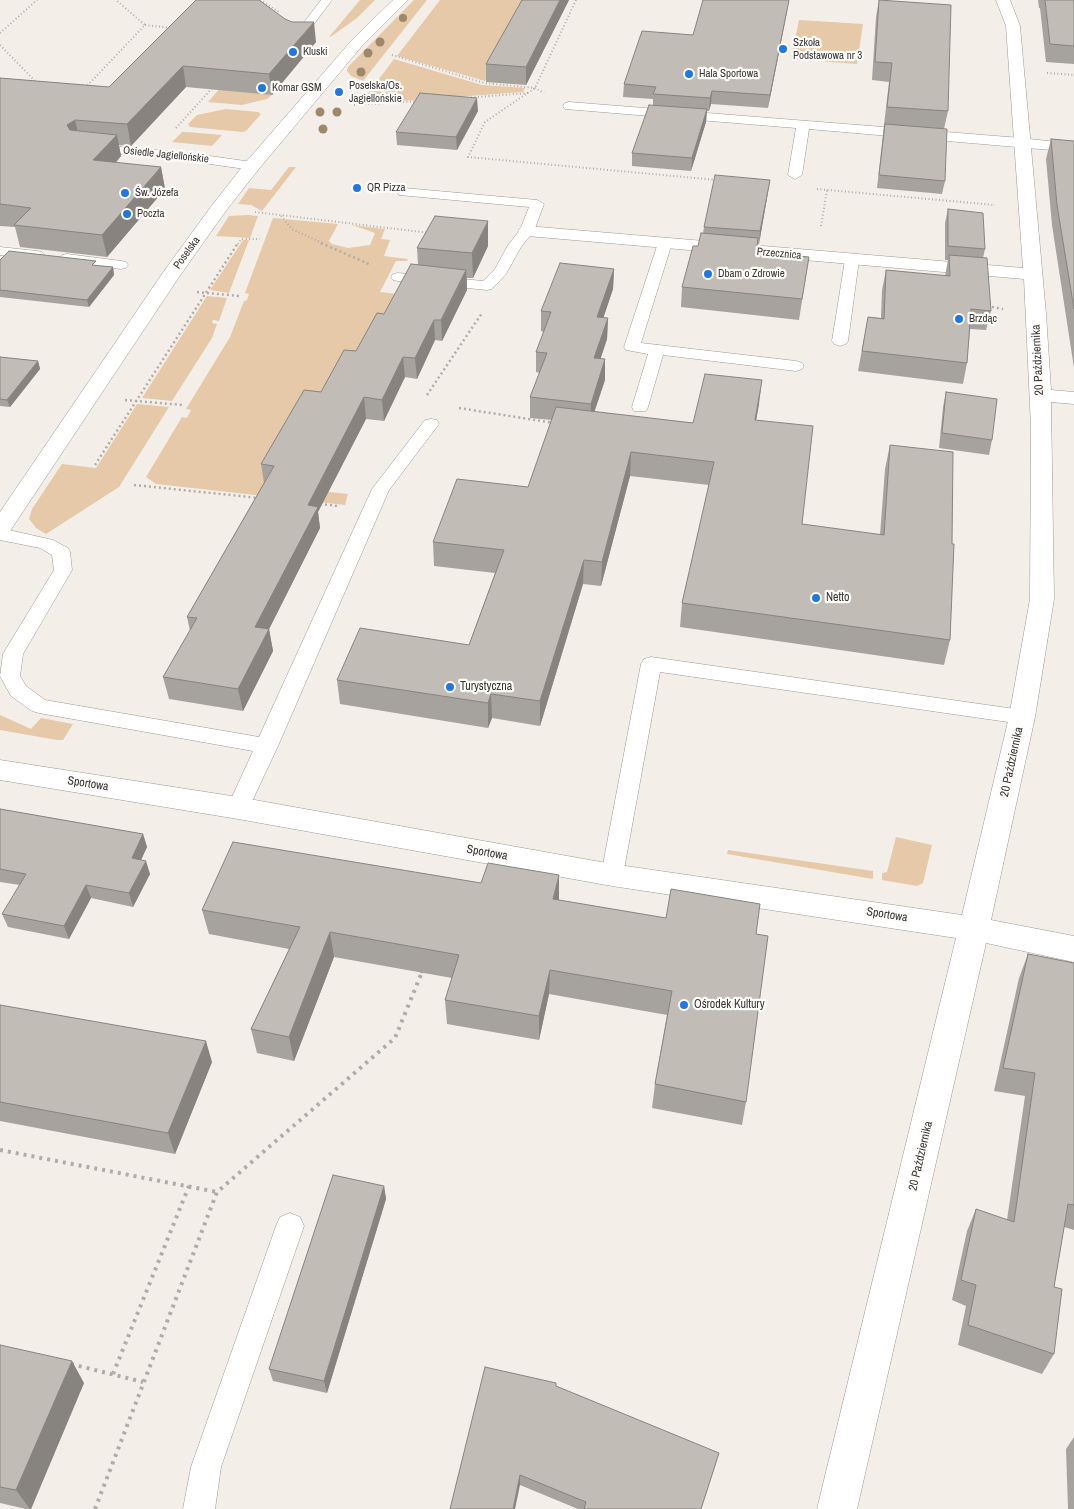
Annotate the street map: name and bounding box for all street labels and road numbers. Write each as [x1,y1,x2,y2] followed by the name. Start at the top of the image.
[122,144,210,166] street label: Osiedle Jagiellońskie
[171,234,203,272] street label: Poselska
[756,245,802,263] street label: Przecznica
[1029,324,1047,396] street label: 20 Października
[998,726,1026,798] street label: 20 Października
[66,774,110,794] street label: Sportowa
[465,842,509,864] street label: Sportowa
[865,905,909,925] street label: Sportowa
[906,1120,936,1192] street label: 20 Października

